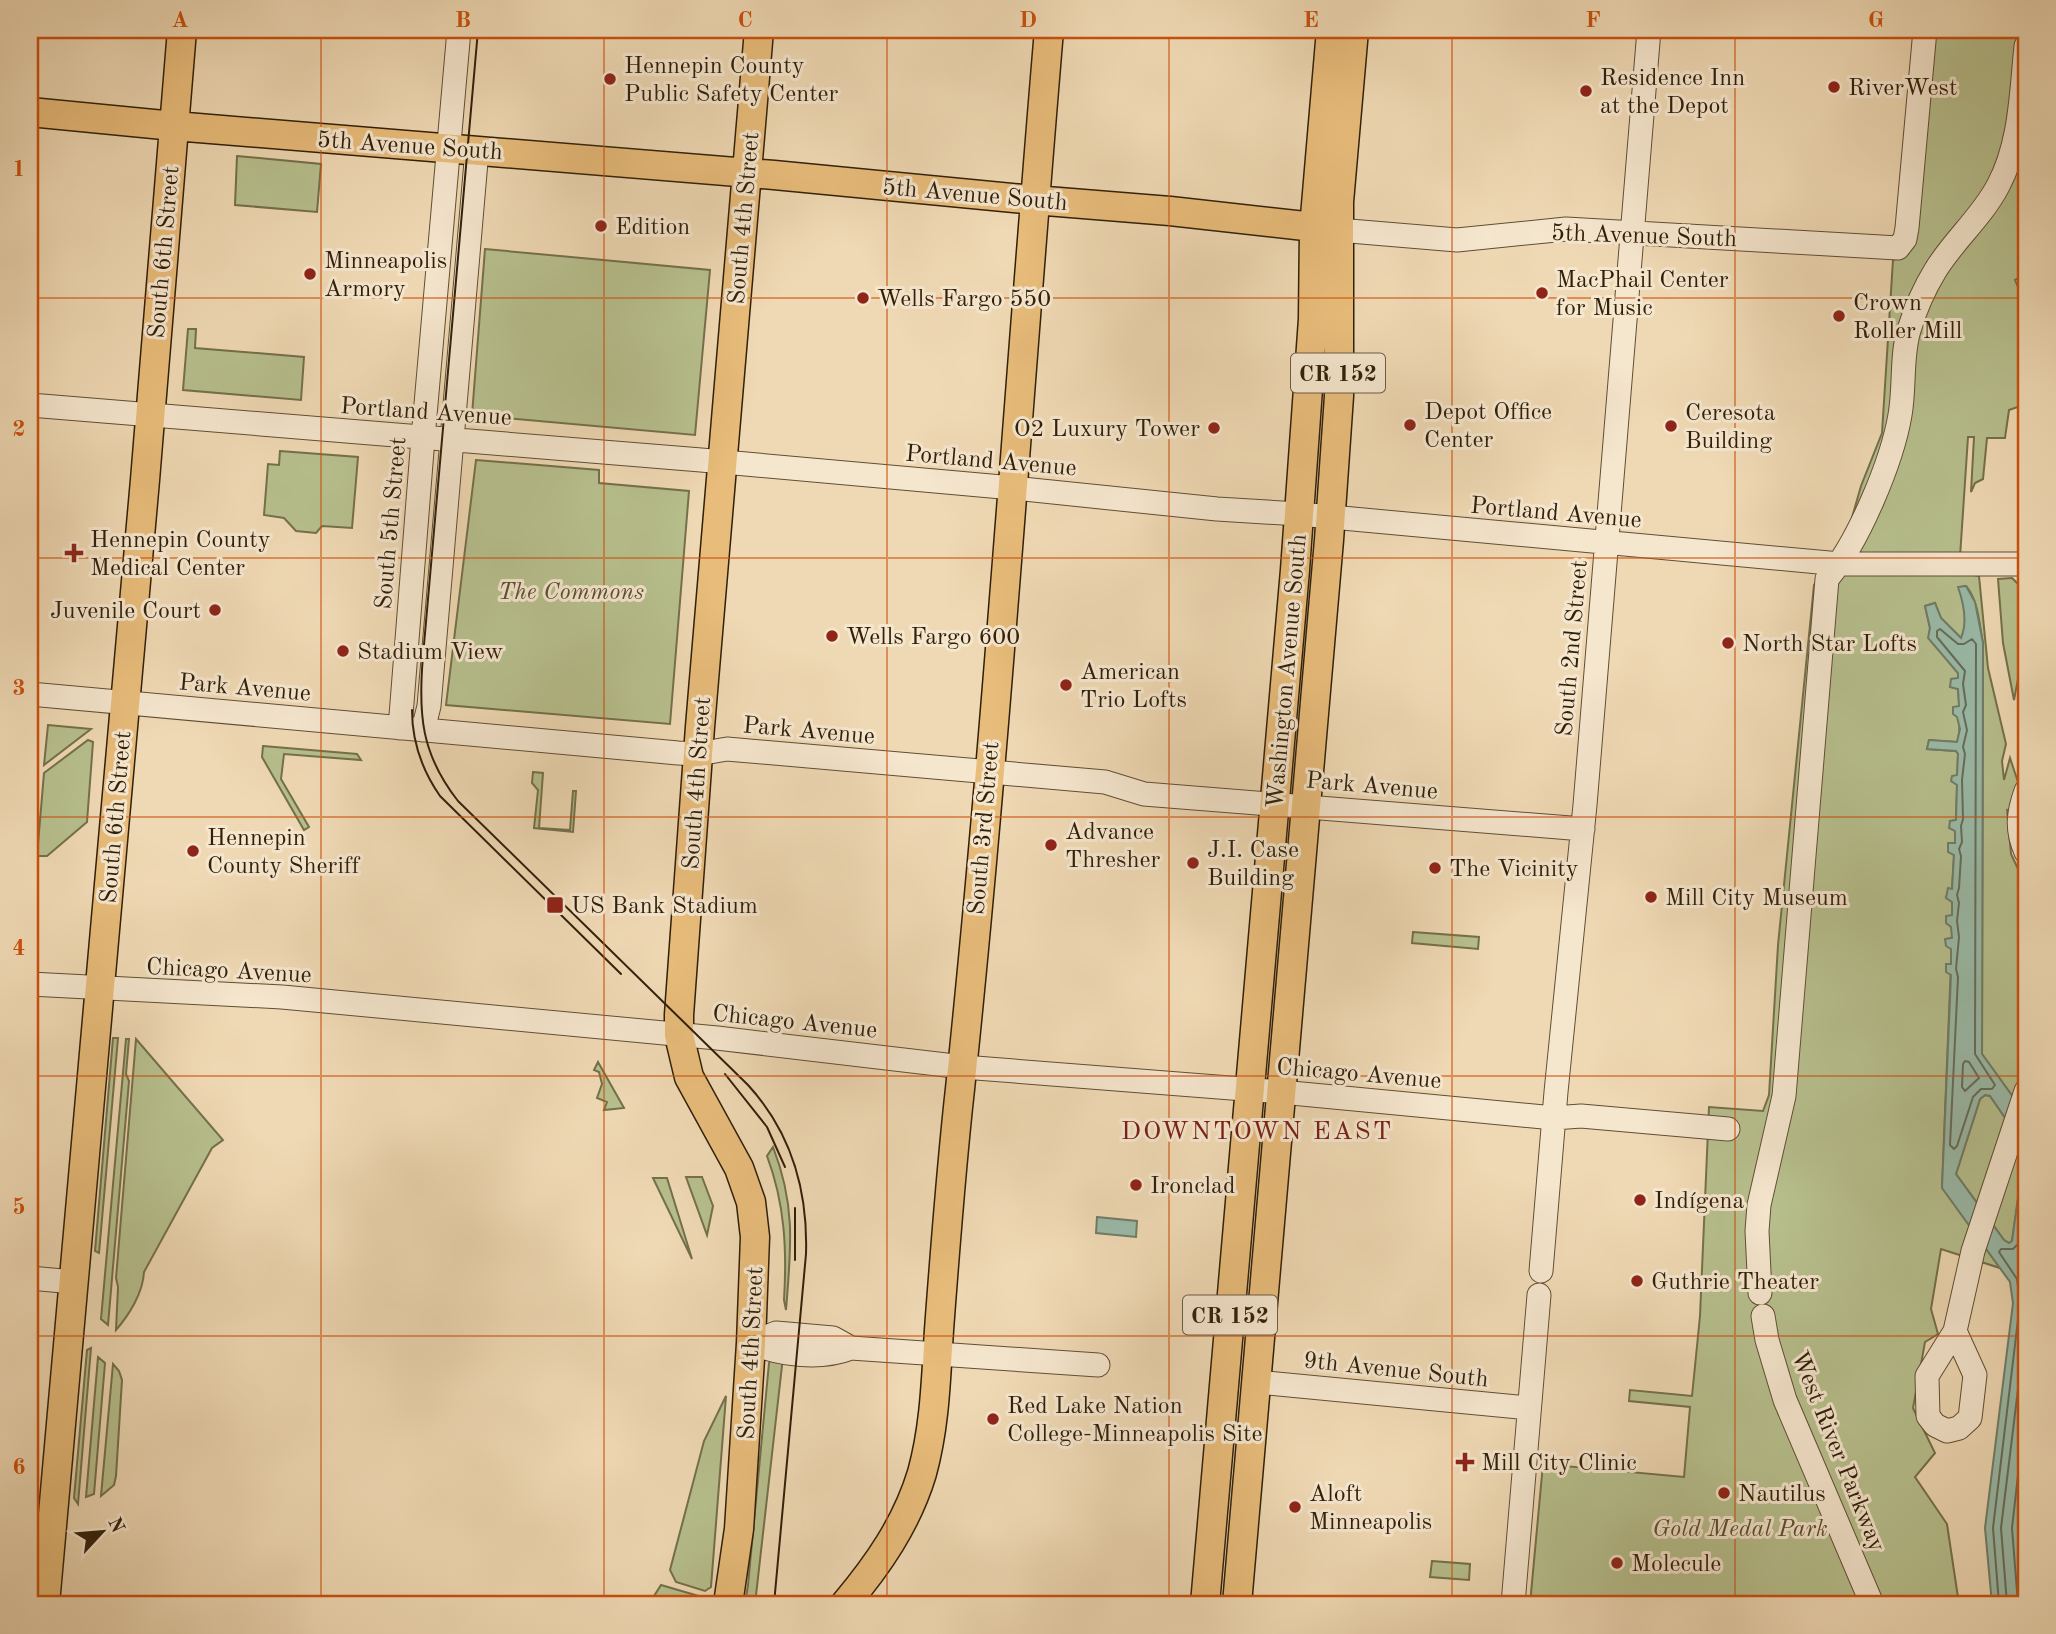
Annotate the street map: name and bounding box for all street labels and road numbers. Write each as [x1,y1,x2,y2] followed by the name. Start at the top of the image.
[316,129,504,165] street label: 5th Avenue South
[725,131,765,306] street label: South 4th Street
[145,165,185,340] street label: South 6th Street
[881,176,1069,216] street label: 5th Avenue South
[1551,222,1737,252] street label: 5th Avenue South
[1291,354,1385,392] road number: CR 152
[339,395,512,431] street label: Portland Avenue
[372,436,412,611] street label: South 5th Street
[904,443,1078,481] street label: Portland Avenue
[1469,495,1643,533] street label: Portland Avenue
[1264,533,1312,809] street label: Washington Avenue South
[1553,559,1593,738] street label: South 2nd Street
[178,671,312,707] street label: Park Avenue
[680,696,716,871] street label: South 4th Street
[742,714,876,750] street label: Park Avenue
[97,730,137,905] street label: South 6th Street
[965,740,1005,916] street label: South 3rd Street
[1305,769,1439,805] street label: Park Avenue
[146,956,312,988] street label: Chicago Avenue
[711,1002,878,1044] street label: Chicago Avenue
[1275,1056,1442,1094] street label: Chicago Avenue
[735,1266,769,1440] street label: South 4th Street
[1183,1296,1277,1334] road number: CR 152
[1786,1348,1888,1556] street label: West River Parkway
[1302,1349,1490,1393] street label: 9th Avenue South

